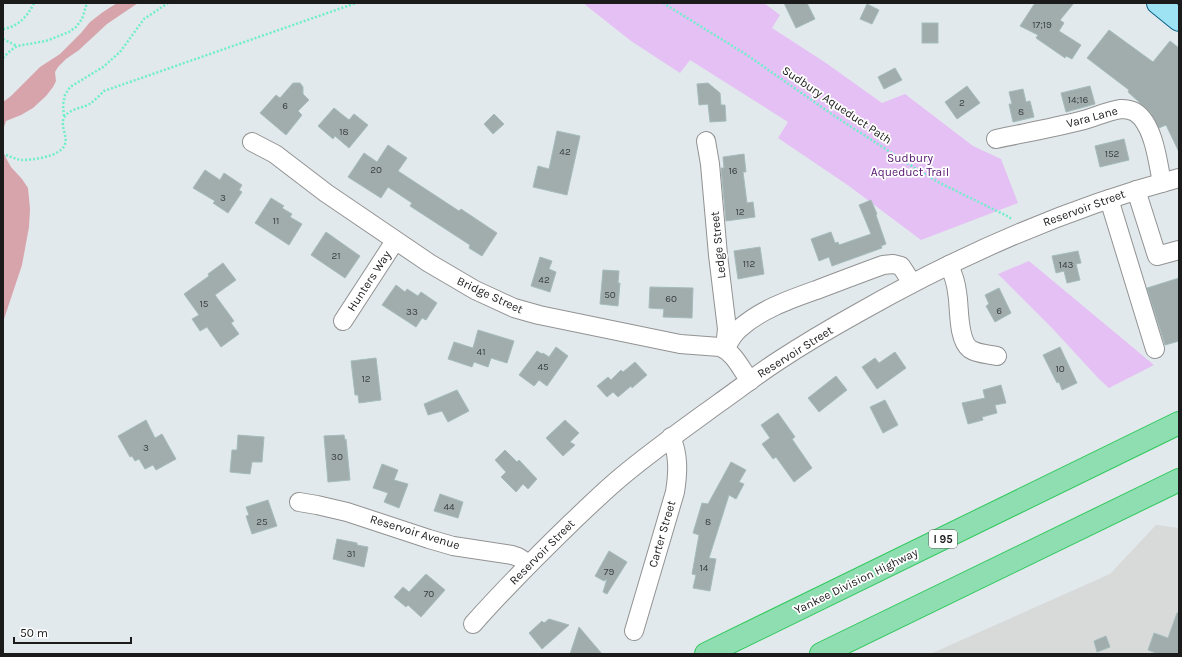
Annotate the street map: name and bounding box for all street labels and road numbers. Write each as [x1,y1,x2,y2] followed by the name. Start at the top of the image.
[780,63,894,147] street label: Sudbury Aqueduct Path
[1065,103,1119,131] street label: Vara Lane
[1041,186,1128,229] street label: Reservoir Street
[707,210,728,279] street label: Ledge Street
[344,248,394,314] street label: Hunters Way
[455,274,526,317] street label: Bridge Street
[755,323,836,381] street label: Reservoir Street
[646,498,678,569] street label: Carter Street
[368,512,462,552] street label: Reservoir Avenue
[506,516,578,588] street label: Reservoir Street
[929,530,957,548] road number: I 95
[792,545,920,617] street label: Yankee Division Highway

